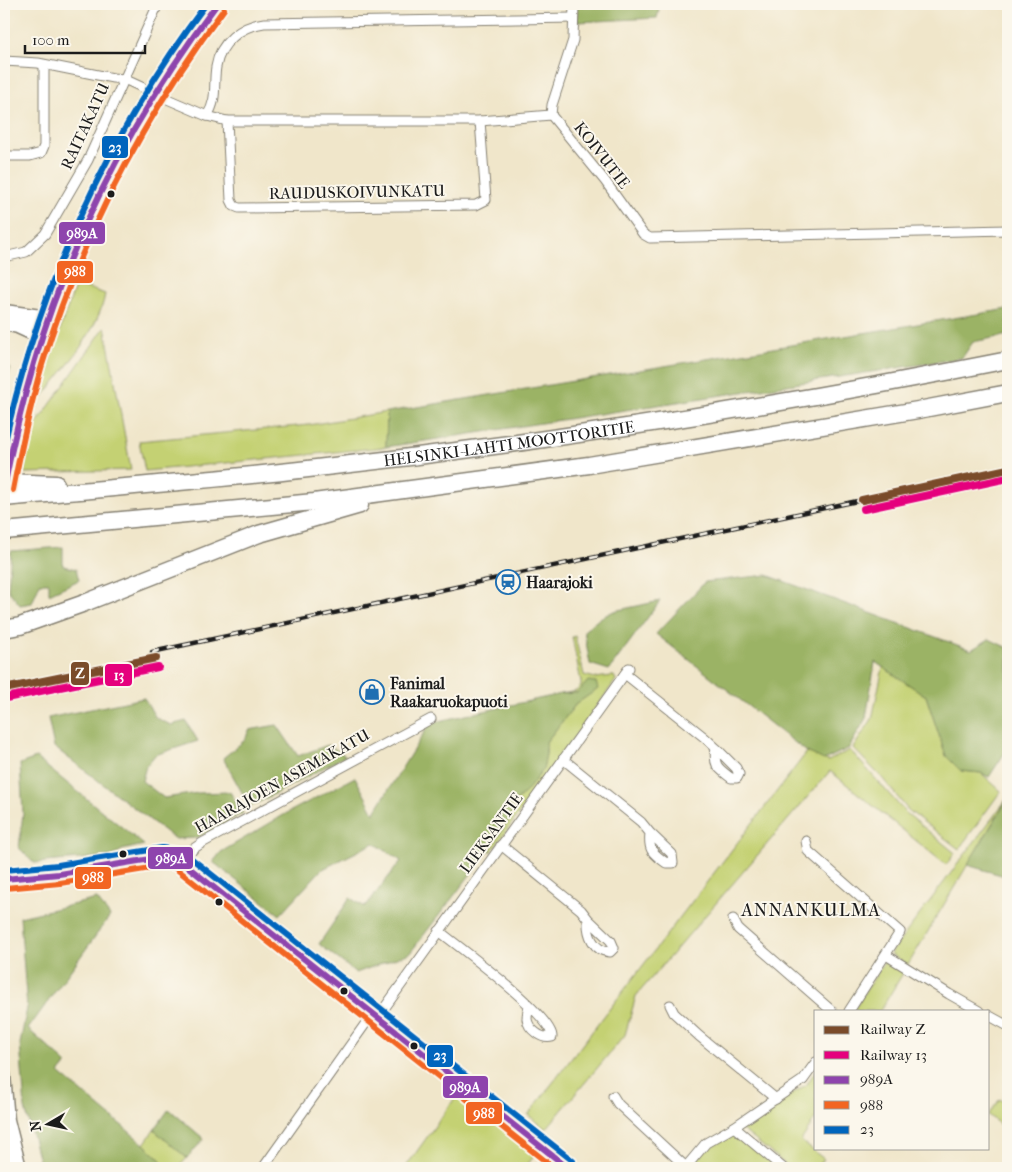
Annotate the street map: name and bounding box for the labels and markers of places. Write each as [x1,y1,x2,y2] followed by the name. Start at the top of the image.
[106,189,116,199] unlabelled marker
[495,569,521,595] station icon: Haarajoki
[526,573,593,592] place label: Haarajoki
[389,674,508,712] place label: Fanimal Raakaruokapuoti
[359,679,385,705] shop icon: Fanimal Raakaruokapuoti
[118,849,128,859] unlabelled marker
[214,897,224,907] unlabelled marker
[339,986,349,996] unlabelled marker
[409,1041,419,1051] unlabelled marker

